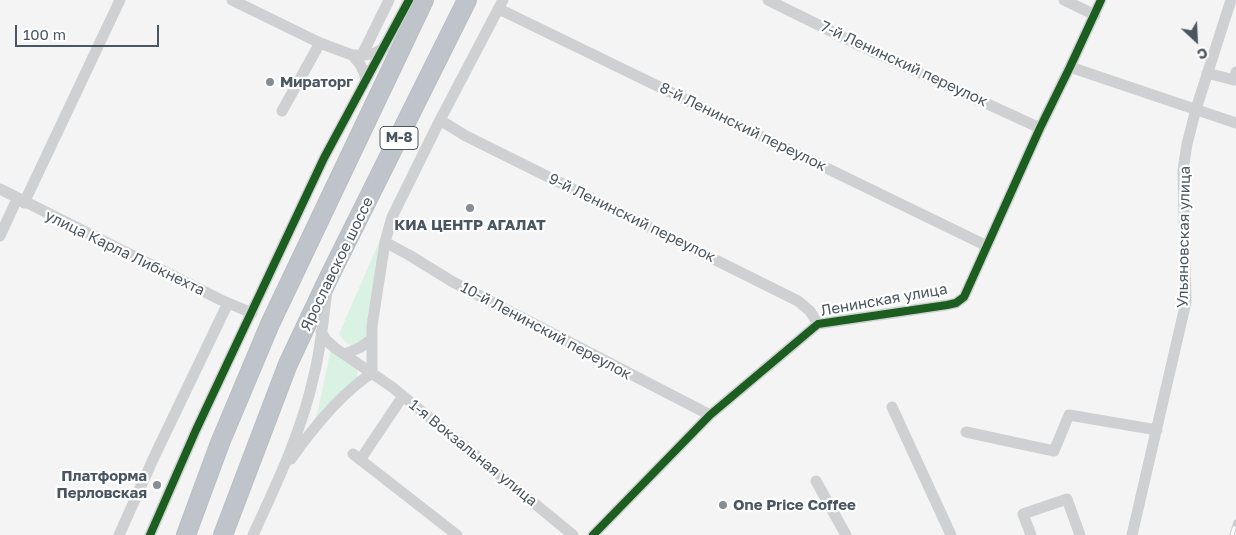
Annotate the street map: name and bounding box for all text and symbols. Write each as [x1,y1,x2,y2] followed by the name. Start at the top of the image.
[18,15,161,47] scale bar
[1171,15,1221,65] north arrow
[818,17,990,111] street label: 7-й Ленинский переулок
[23,25,66,43] text: 100 m
[1194,44,1211,64] text: С
[280,73,353,91] place label: Мираторг
[264,76,276,88] marker: Мираторг
[657,79,829,175] street label: 8-й Ленинский переулок
[380,126,418,150] road number: М-8
[1174,166,1194,308] street label: Ульяновская улица
[546,170,718,266] street label: 9-й Ленинский переулок
[297,194,377,334] street label: Ярославское шоссе
[464,202,476,214] marker: КИА ЦЕНТР АГАЛАТ
[42,206,208,300] street label: улица Карла Либкнехта
[394,216,546,234] place label: КИА ЦЕНТР АГАЛАТ
[458,278,634,384] street label: 10-й Ленинский переулок
[819,280,949,320] street label: Ленинская улица
[405,396,541,510] street label: 1-я Вокзальная улица
[57,467,147,502] place label: Платформа Перловская
[151,479,163,491] marker: Платформа Перловская
[733,496,856,514] place label: One Price Coffee
[717,499,729,511] marker: One Price Coffee

